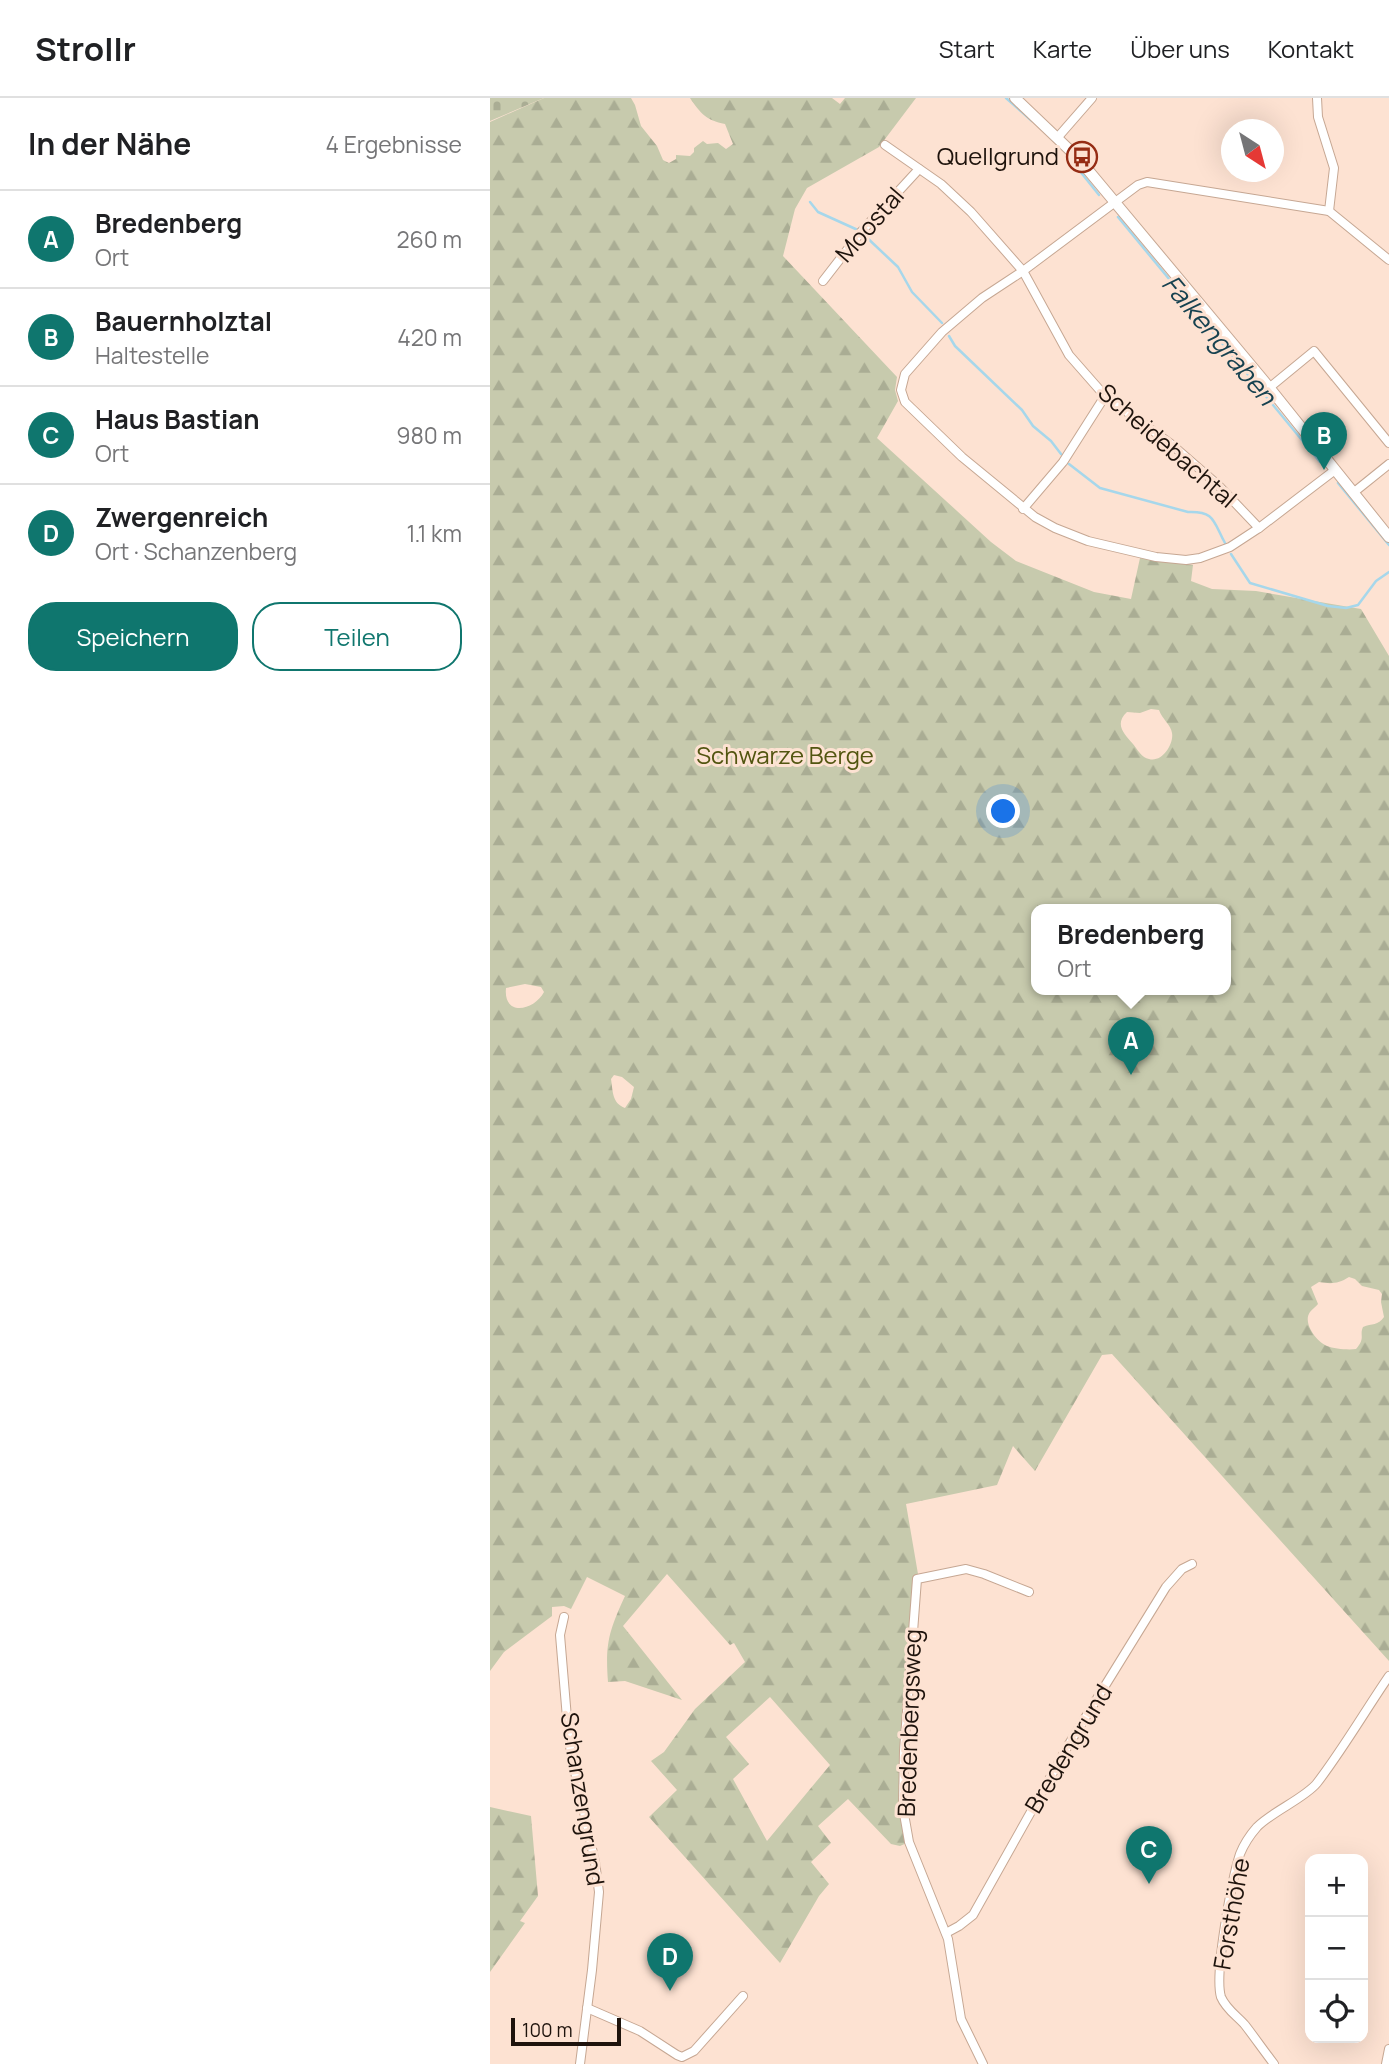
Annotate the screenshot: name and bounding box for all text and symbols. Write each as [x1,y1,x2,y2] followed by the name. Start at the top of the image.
[35,26,136,71] text: Strollr
[939,32,995,65] text: Start
[1033,32,1092,65] text: Karte
[1130,32,1230,65] text: Über uns
[1268,32,1354,65] text: Kontakt
[1221,119,1284,182] north arrow
[28,123,191,164] text: In der Nähe
[326,128,462,160] text: 4 Ergebnisse
[937,139,1059,172] place label: Quellgrund
[1065,140,1099,174] bus stop icon: Quellgrund
[827,179,911,269] street label: Moostal
[95,205,242,241] text: Bredenberg
[43,223,59,255] text: A
[396,223,462,255] text: 260 m
[95,241,129,273] text: Ort
[1154,266,1286,414] water label: Falkengraben
[95,303,272,339] text: Bauernholztal
[44,321,58,353] text: B
[397,321,462,353] text: 420 m
[95,339,210,371] text: Haltestelle
[1092,375,1244,514] street label: Scheidebachtal
[95,401,260,437] text: Haus Bastian
[1301,412,1347,470] pin: B
[43,419,60,451] text: C
[396,419,462,451] text: 980 m
[95,437,129,469] text: Ort
[95,499,268,535] text: Zwergenreich
[43,517,59,549] text: D
[406,517,462,549] text: 1.1 km
[95,535,297,567] text: Ort · Schanzenberg
[28,602,238,671] button: Speichern
[252,602,462,671] button: Teilen
[696,738,874,771] park label: Schwarze Berge
[986,794,1020,828] your location
[1031,904,1231,995] popup
[1057,916,1205,952] text: Bredenberg
[1057,952,1092,984] text: Ort
[1108,1017,1154,1075] pin: A
[889,1628,928,1818] street label: Bredenbergsweg
[1016,1678,1119,1819] street label: Bredengrund
[553,1710,613,1888] street label: Schanzengrund
[1126,1826,1172,1884] pin: C
[1305,1854,1368,2043] map controls
[1305,1854,1368,1917] button: +
[1204,1855,1257,1972] street label: Forsthöhe
[1305,1917,1368,1980] button: −
[647,1933,693,1991] pin: D
[1305,1980,1368,2043] button: locate
[511,2015,621,2047] scale bar
[522,2017,573,2043] text: 100 m

